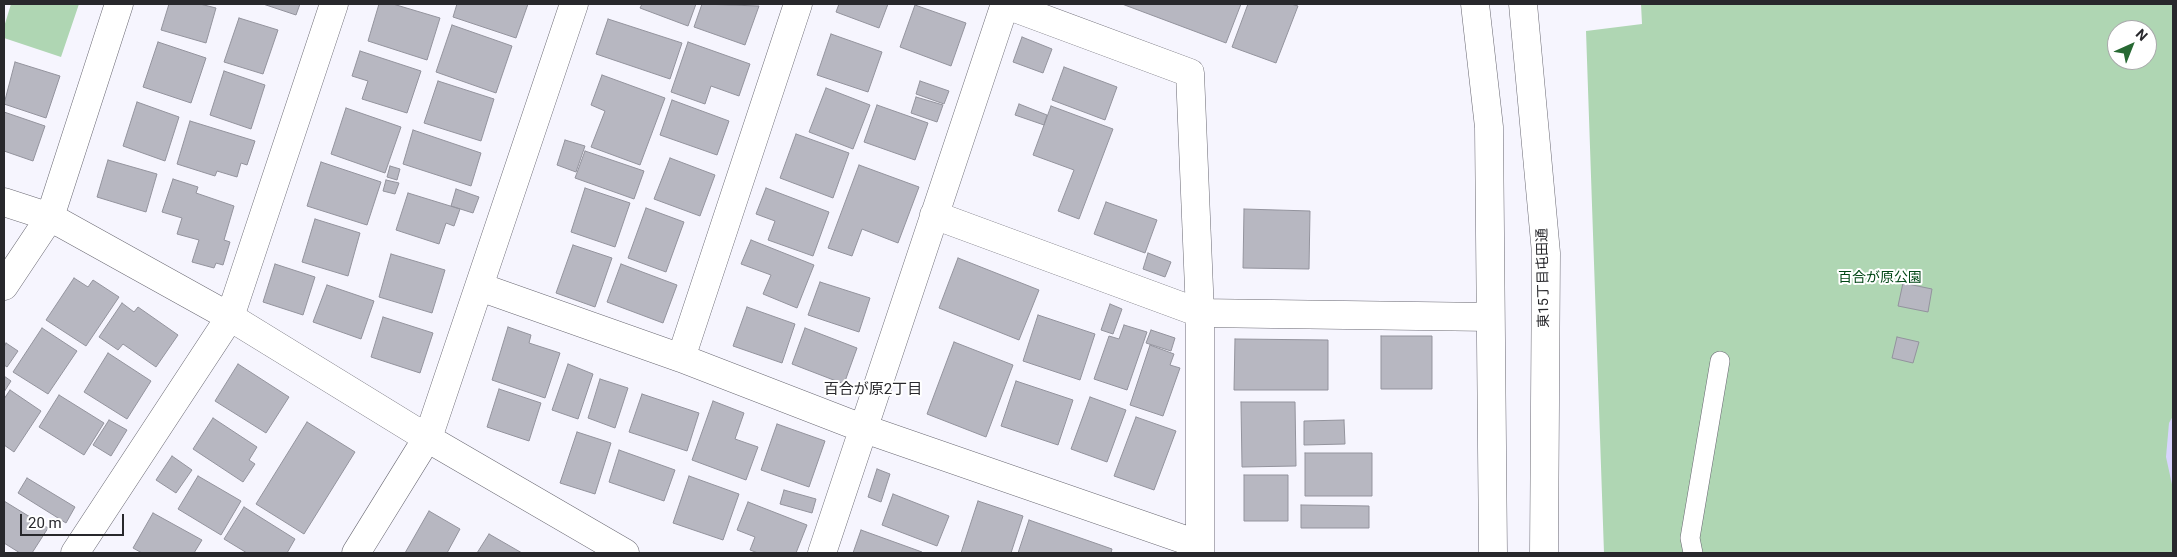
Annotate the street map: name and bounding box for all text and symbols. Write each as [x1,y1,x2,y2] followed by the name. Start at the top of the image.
[2107,20,2157,70] north arrow
[2133,26,2151,44] text: N
[1535,228,1553,328] street label: 東15丁目屯田通
[1838,270,1922,286] park label: 百合が原公園
[824,381,922,399] district label: 百合が原2丁目
[22,504,126,536] scale bar
[28,514,62,532] text: 20 m

